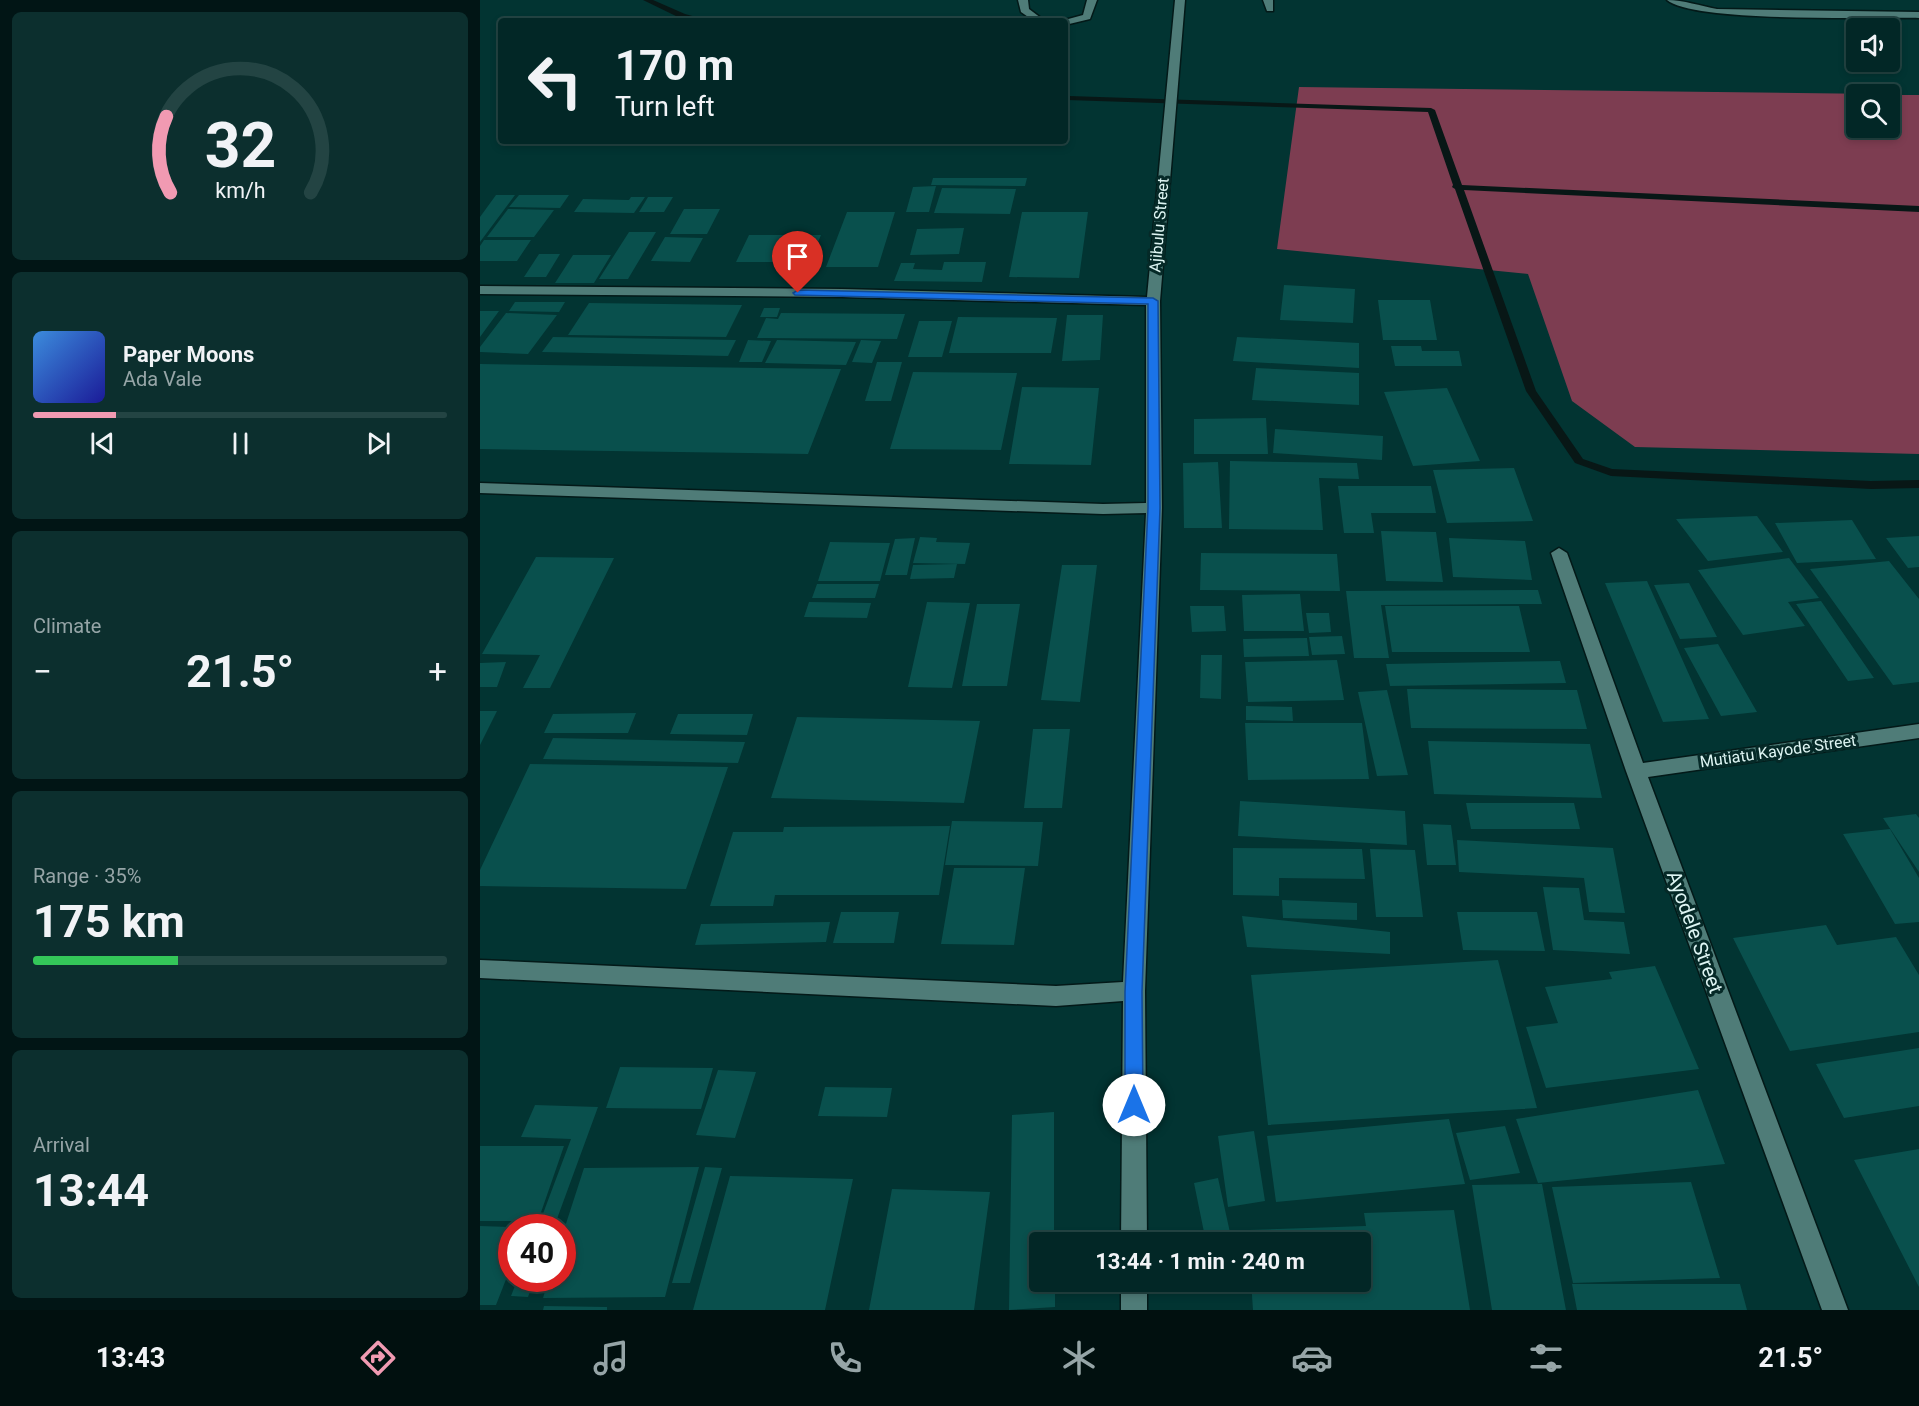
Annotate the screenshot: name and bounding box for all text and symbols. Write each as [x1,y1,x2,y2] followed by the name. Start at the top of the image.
[1846,18,1900,138] map controls
[1846,18,1900,72] button: sound
[615,41,734,90] text: 170 m
[516,42,594,120] icon: left
[1846,84,1900,138] button: search
[615,91,715,123] text: Turn left
[204,109,276,182] text: 32
[1145,177,1173,273] street label: Ajibulu Street
[215,178,265,203] text: km/h
[772,231,823,293] pin
[781,240,814,273] icon: arrive
[123,342,254,367] text: Paper Moons
[123,367,202,391] text: Ada Vale
[86,427,119,460] icon: previous
[224,427,257,460] icon: pause
[362,427,395,460] icon: next
[33,614,101,638] text: Climate
[186,645,294,698] text: 21.5°
[33,652,52,691] text: −
[428,652,447,691] text: +
[1699,731,1857,771] street label: Mutiatu Kayode Street
[33,864,141,888] text: Range · 35%
[1662,868,1728,996] street label: Ayodele Street
[33,895,185,948] text: 175 km
[1102,1073,1166,1137] position arrow
[33,1133,90,1157] text: Arrival
[33,1164,149,1217] text: 13:44
[498,1214,576,1292] speed limit sign: 40
[1095,1249,1305,1274] text: 13:44 · 1 min · 240 m
[357,1337,399,1379] icon: directions
[590,1337,632,1379] icon: music
[824,1337,866,1379] icon: phone
[1058,1337,1100,1379] icon: climate
[1291,1337,1333,1379] icon: car
[1525,1337,1567,1379] icon: filters
[96,1342,165,1374] text: 13:43
[1758,1342,1823,1374] text: 21.5°

